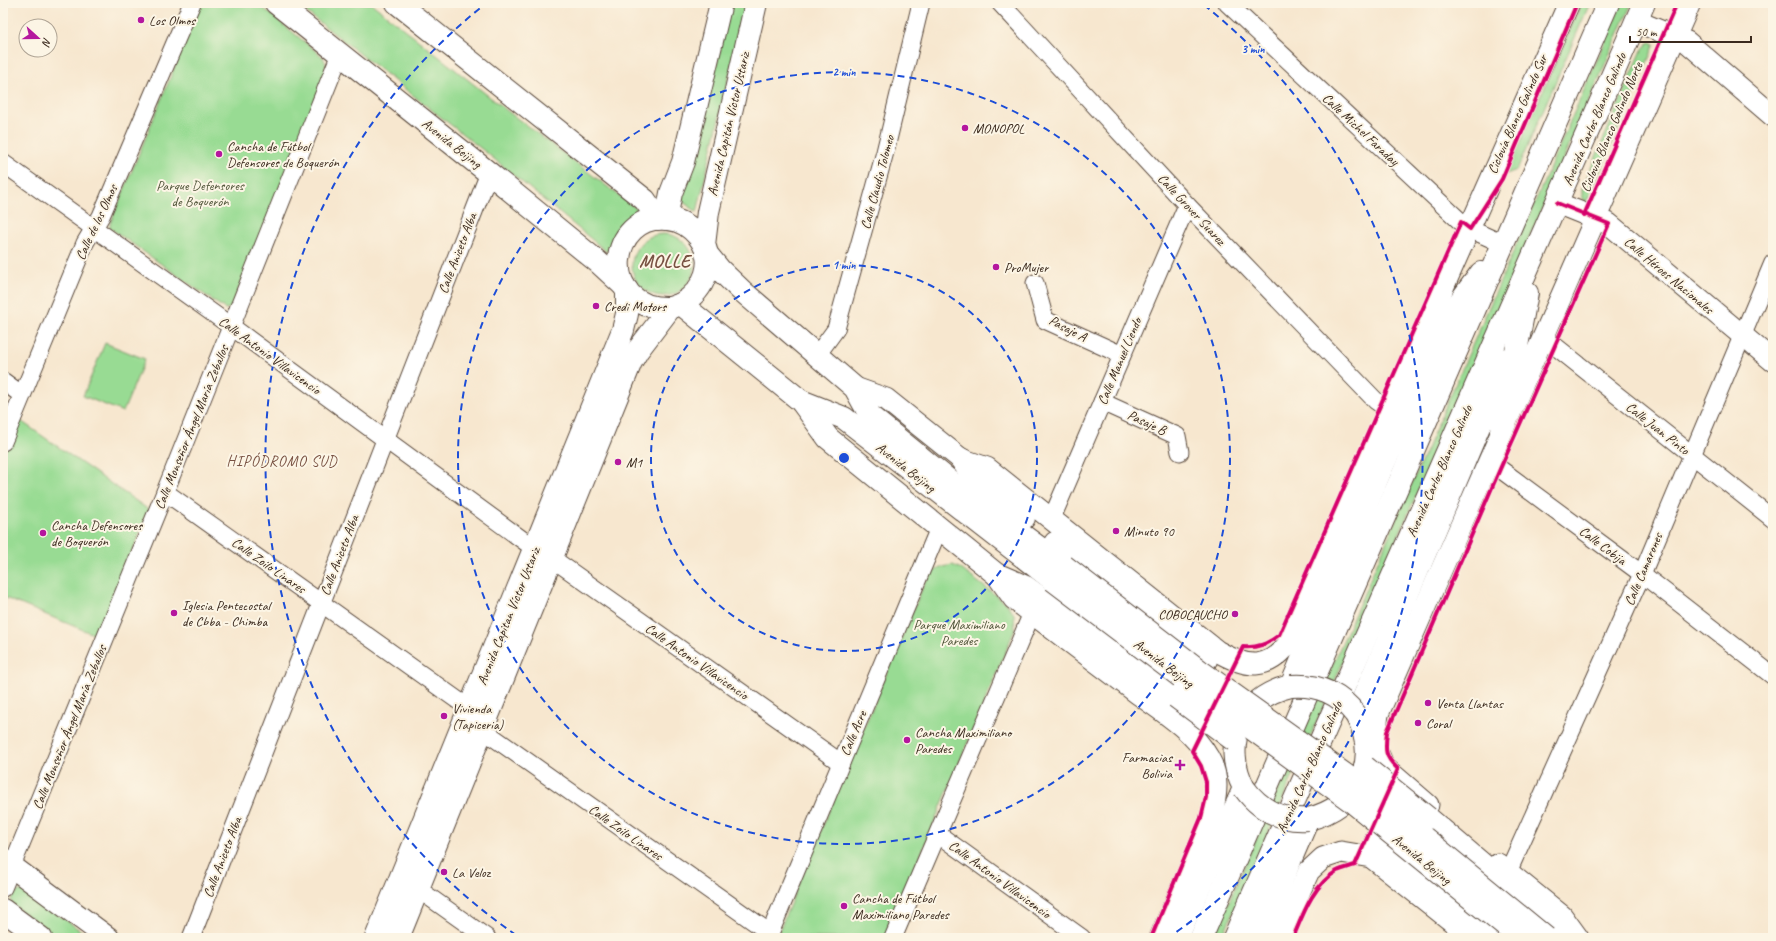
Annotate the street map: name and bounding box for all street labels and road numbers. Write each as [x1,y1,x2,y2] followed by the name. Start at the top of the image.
[704,49,754,198] street label: Avenida Capitán Víctor Ustariz
[1559,49,1631,188] street label: Avenida Carlos Blanco Galindo
[1484,50,1552,176] street label: Ciclovía Blanco Galindo Sur
[1576,59,1647,195] street label: Ciclovía Blanco Galindo Norte
[1319,89,1403,170] street label: Calle Michel Faraday
[419,115,486,173] street label: Avenida Beijing
[857,132,898,231] street label: Calle Claudio Tolomeo
[1154,170,1230,250] street label: Calle Grover Suarez
[72,181,122,263] street label: Calle de los Olmos
[434,209,481,296] street label: Calle Aniceto Alba
[1621,233,1718,318] street label: Calle Héroes Nacionales
[1046,311,1090,346] street label: Pasaje A
[215,313,326,399] street label: Calle Antonio Villavicencio
[1093,313,1146,407] street label: Calle Manuel Liendo
[151,342,233,512] street label: Calle Monseñor Ángel María Zeballos
[1623,398,1694,459] street label: Calle Juan Pinto
[1403,402,1477,540] street label: Avenida Carlos Blanco Galindo
[1125,406,1170,439] street label: Pasaje B
[873,439,940,497] street label: Avenida Beijing
[316,511,363,598] street label: Calle Aniceto Alba
[1576,522,1631,569] street label: Calle Cobija
[1621,529,1667,608] street label: Calle Camarones
[228,534,310,598] street label: Calle Zoilo Linares
[473,543,544,687] street label: Avenida Capitan Víctor Ustariz
[642,620,753,704] street label: Calle Antonio Villavicencio
[1130,635,1198,692] street label: Avenida Beijing
[29,642,111,812] street label: Calle Monseñor Ángel María Zeballos
[1273,698,1347,836] street label: Avenida Carlos Blanco Galindo
[836,707,871,758] street label: Calle Acre
[585,801,667,865] street label: Calle Zoilo Linares
[199,813,246,900] street label: Calle Aniceto Alba
[1389,830,1455,889] street label: Avenida Beijing
[945,837,1056,923] street label: Calle Antonio Villavicencio

